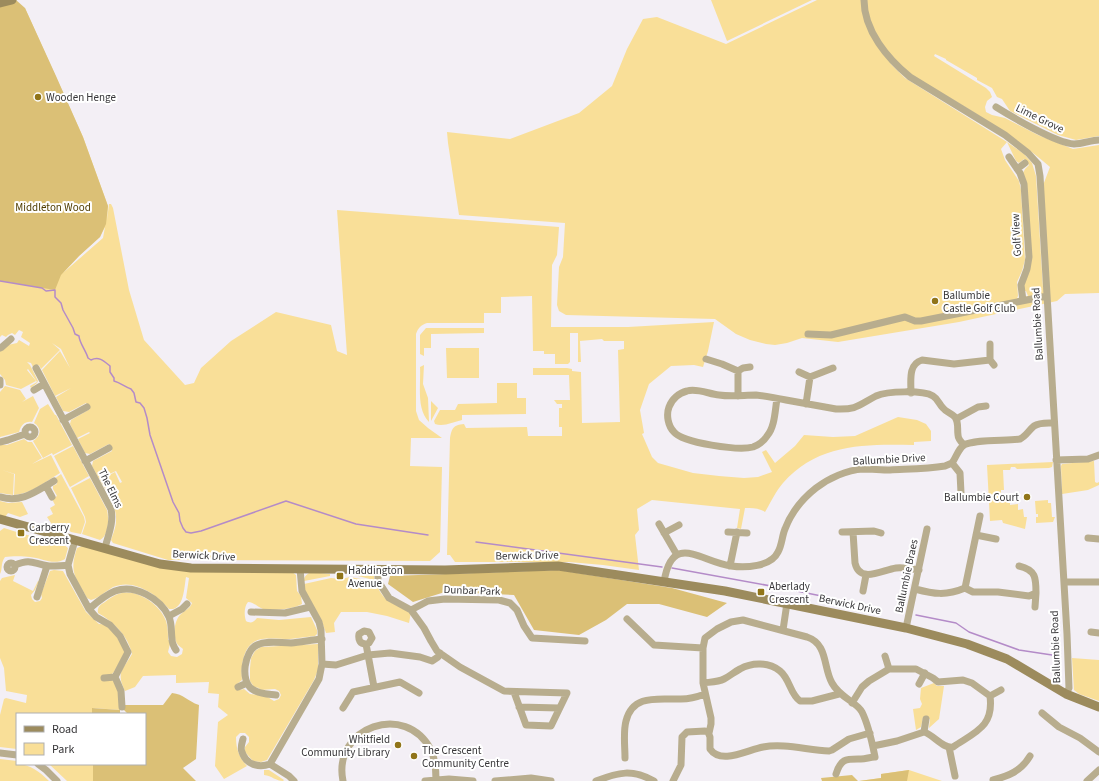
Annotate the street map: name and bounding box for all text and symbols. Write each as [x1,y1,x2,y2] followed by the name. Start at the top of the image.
[46,90,116,105] place label: Wooden Henge
[33,92,43,102] marker: Wooden Henge
[1013,100,1067,137] street label: Lime Grove
[15,200,91,215] park label: Middleton Wood
[1008,213,1025,257] street label: Golf View
[1028,287,1047,361] street label: Ballumbie Road
[943,288,1016,316] place label: Ballumbie Castle Golf Club
[930,296,940,306] marker: Ballumbie Castle Golf Club
[852,450,926,469] street label: Ballumbie Drive
[95,466,127,511] street label: The Elms
[944,490,1019,505] place label: Ballumbie Court
[1022,492,1032,502] marker: Ballumbie Court
[29,520,69,548] place label: Carberry Crescent
[16,528,26,538] marker: Carberry Crescent
[891,538,922,614] street label: Ballumbie Braes
[172,546,236,565] street label: Berwick Drive
[495,547,559,564] street label: Berwick Drive
[348,563,403,591] place label: Haddington Avenue
[335,571,345,581] marker: Haddington Avenue
[769,579,810,607] place label: Aberlady Crescent
[443,582,501,599] street label: Dunbar Park
[756,587,766,597] marker: Aberlady Crescent
[817,591,883,618] street label: Berwick Drive
[1047,610,1064,684] street label: Ballumbie Road
[16,713,146,765] legend
[52,721,78,738] text: Road
[301,732,390,760] place label: Whitfield Community Library
[393,740,403,750] marker: Whitfield Community Library
[52,741,74,758] text: Park
[422,743,509,771] place label: The Crescent Community Centre
[409,751,419,761] marker: The Crescent Community Centre

